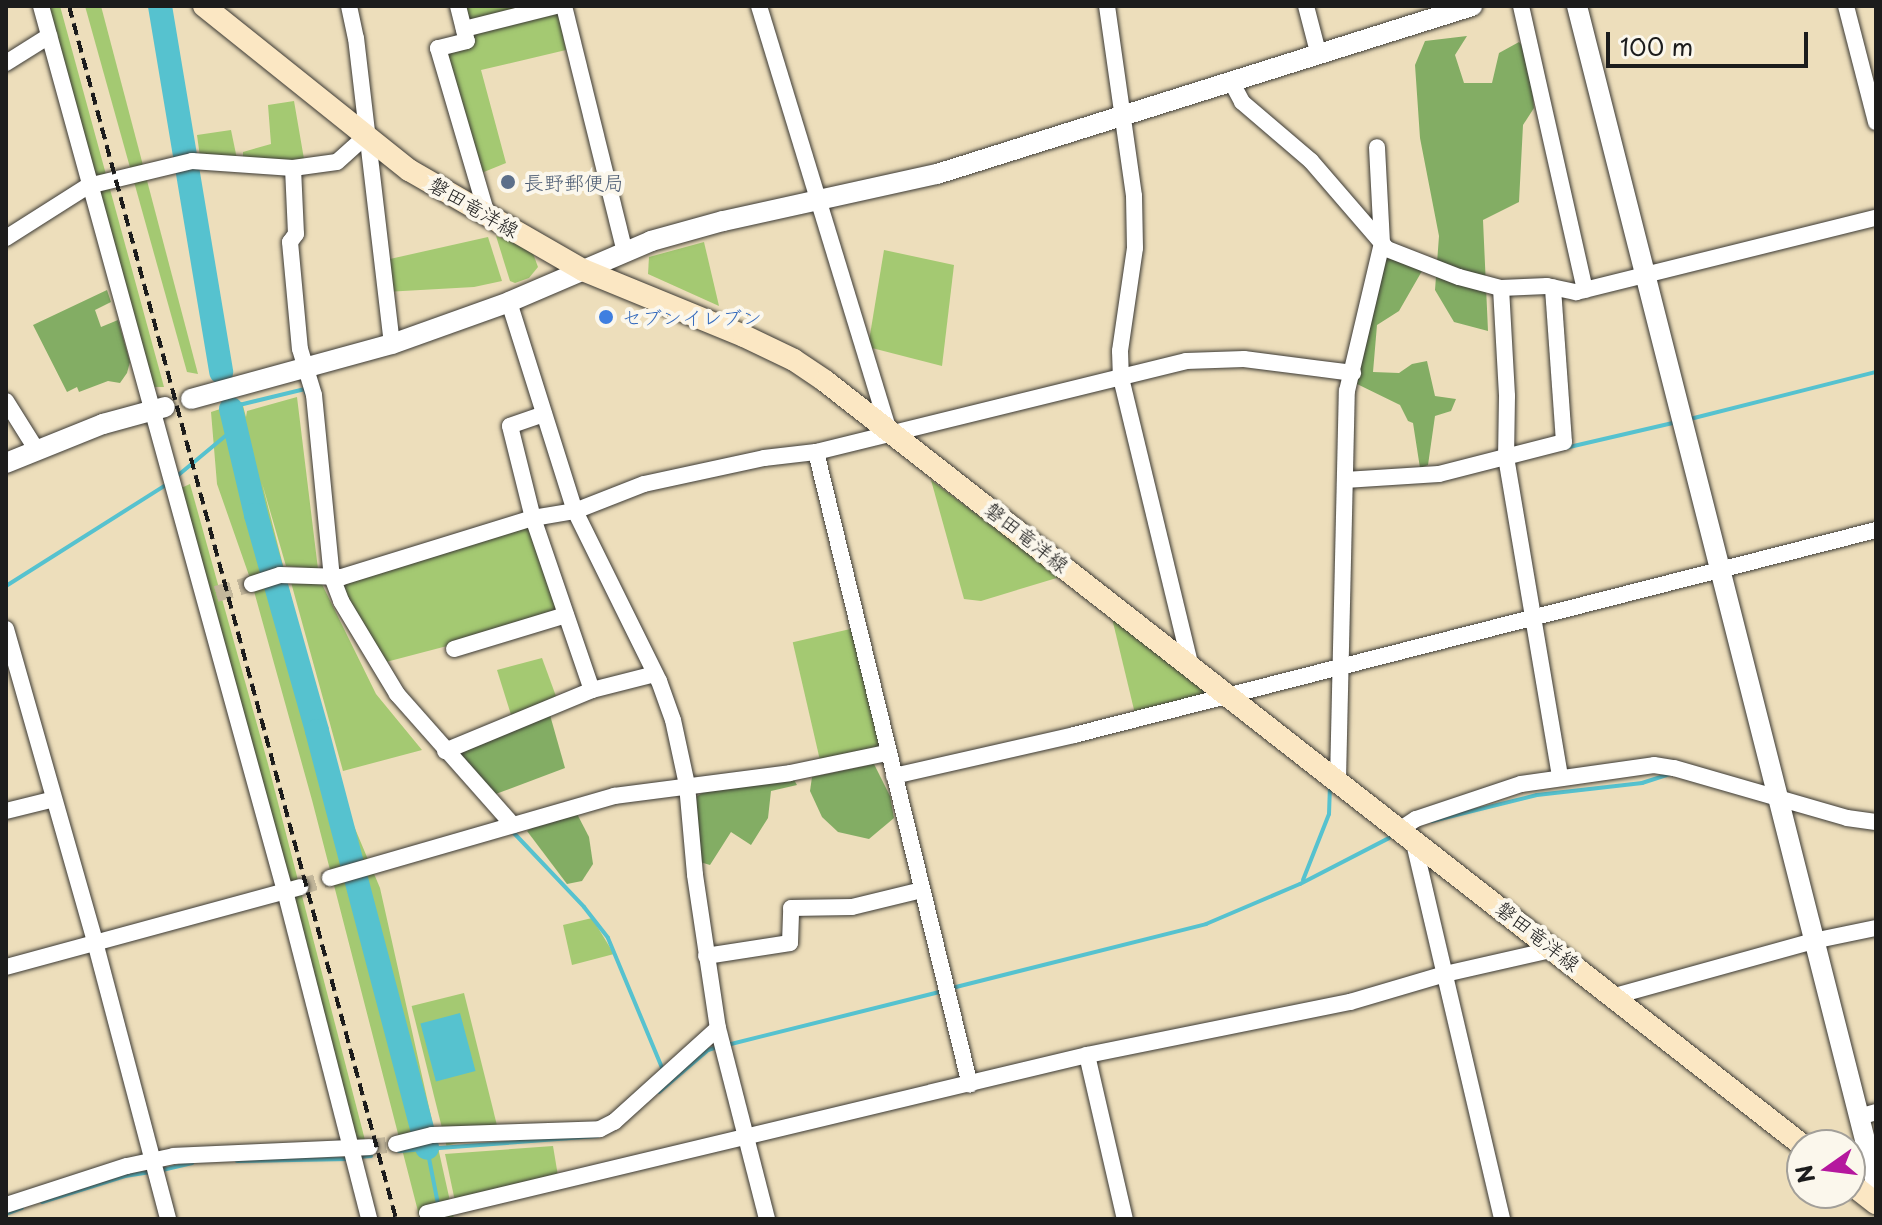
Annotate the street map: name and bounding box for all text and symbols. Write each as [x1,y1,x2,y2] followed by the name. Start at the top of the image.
[1610,16,1812,66] scale bar
[1620,28,1693,64] text: 100 m
[524,170,624,194] place label: 長野郵便局
[425,172,523,242] street label: 磐田竜洋線
[499,173,517,191] marker: 長野郵便局
[622,305,762,329] place label: セブンイレブン
[597,308,615,326] marker: セブンイレブン
[980,497,1074,577] street label: 磐田竜洋線
[1491,896,1585,976] street label: 磐田竜洋線
[1786,1129,1866,1209] north arrow
[1786,1162,1822,1187] text: N

